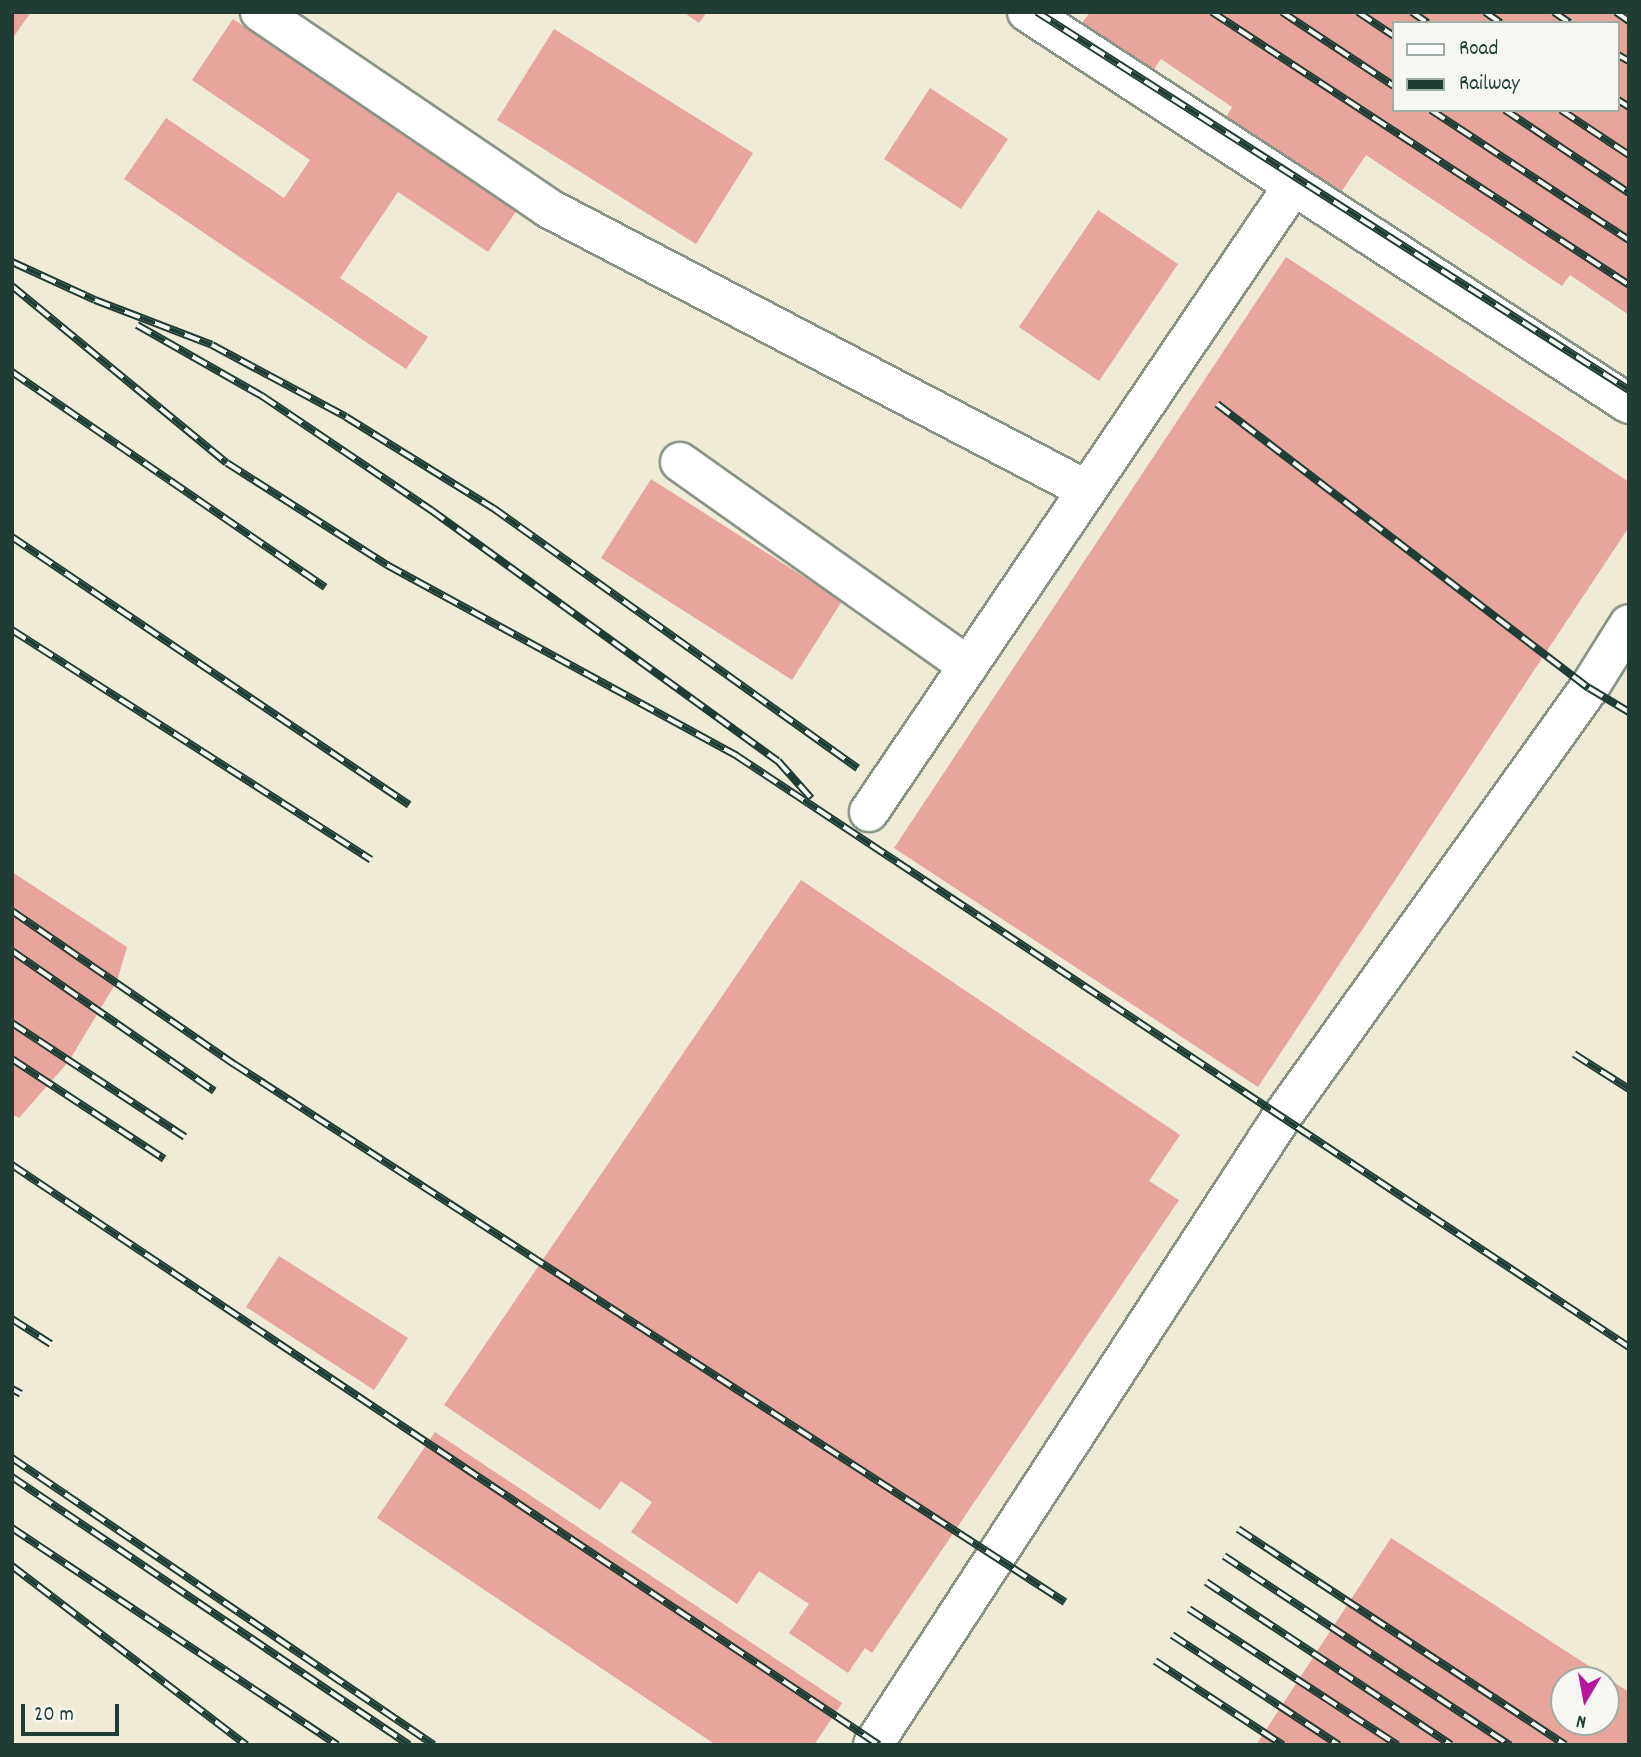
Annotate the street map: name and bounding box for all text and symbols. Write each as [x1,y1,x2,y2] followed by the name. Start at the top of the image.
[1392,21,1620,112] legend
[1459,35,1498,65] text: Road
[1459,70,1520,100] text: Railway
[1550,1666,1620,1736] north arrow
[24,1690,122,1734] scale bar
[34,1701,74,1731] text: 20 m
[1575,1706,1589,1734] text: N

